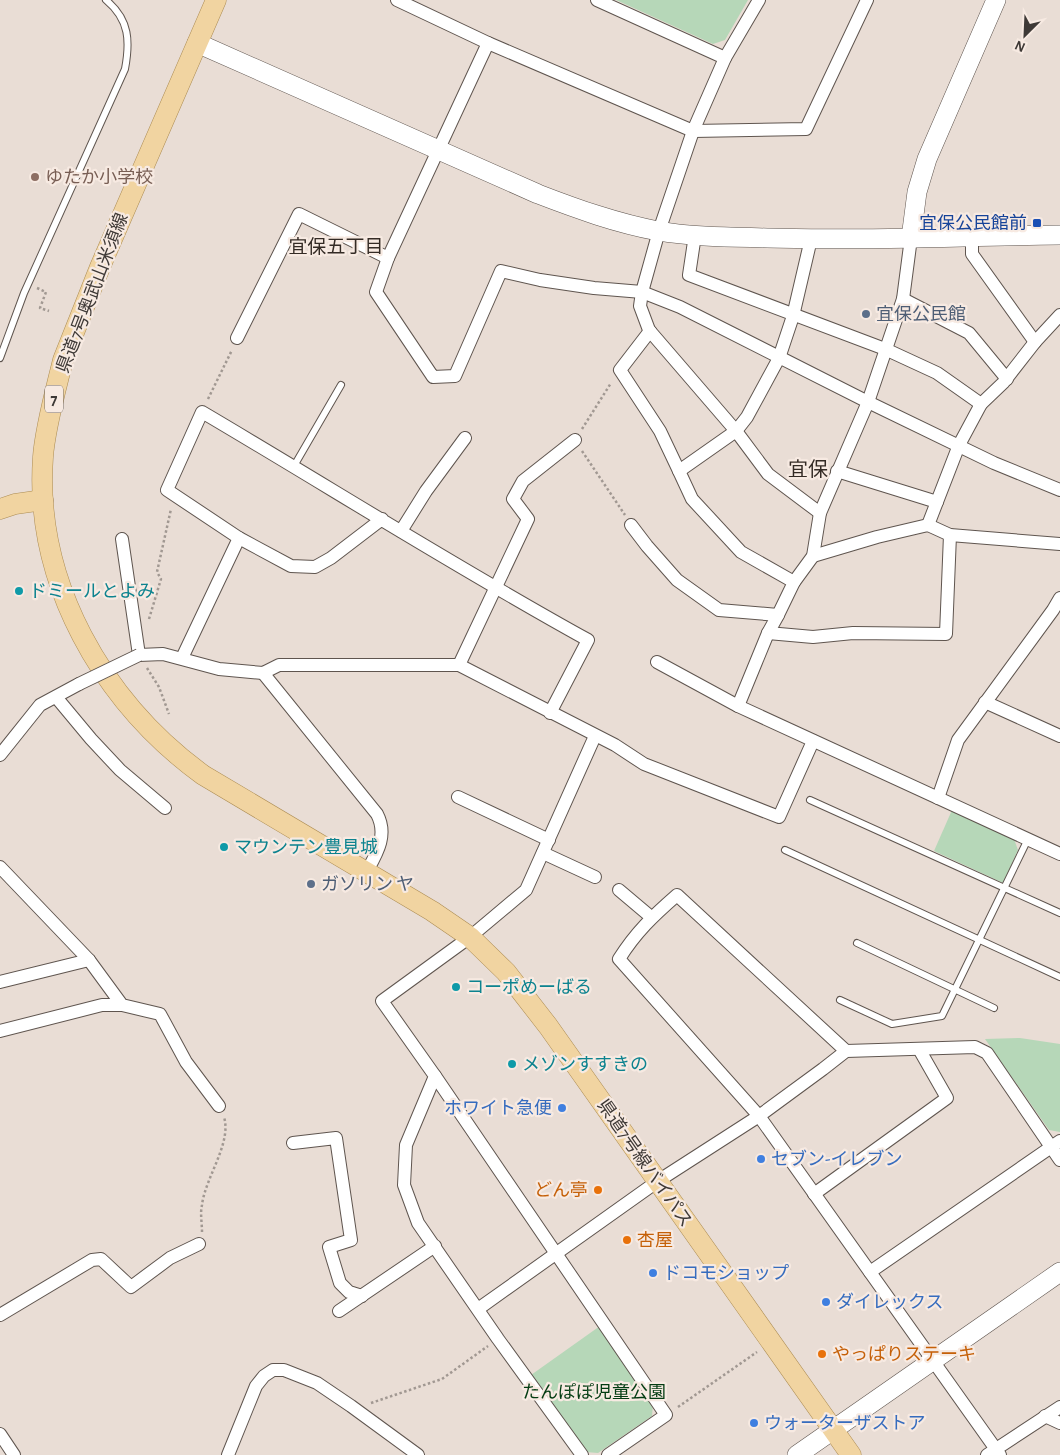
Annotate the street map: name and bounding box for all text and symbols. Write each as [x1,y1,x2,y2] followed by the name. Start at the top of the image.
[1000,10,1050,60] north arrow
[1013,38,1027,54] text: N
[45,167,153,187] place label: ゆたか小学校
[29,171,41,183] marker: ゆたか小学校
[52,210,132,376] street label: 県道7号奥武山米須線
[919,213,1027,233] place label: 宜保公民館前
[1031,217,1043,229] marker: 宜保公民館前
[288,237,384,257] district label: 宜保五丁目
[876,305,966,324] place label: 宜保公民館
[860,308,872,320] marker: 宜保公民館
[45,386,63,412] road number: 7
[788,459,828,480] district label: 宜保
[29,583,155,601] place label: ドミールとよみ
[13,585,25,597] marker: ドミールとよみ
[234,838,378,857] place label: マウンテン豊見城
[218,841,230,853] marker: マウンテン豊見城
[321,875,414,894] place label: ガソリン ヤ
[305,878,317,890] marker: ガソリン ヤ
[466,978,592,997] place label: コーポめーばる
[450,981,462,993] marker: コーポめーばる
[522,1054,648,1074] place label: メゾンすすきの
[506,1058,518,1070] marker: メゾンすすきの
[593,1095,697,1231] street label: 県道7号線バイパス
[444,1098,552,1118] place label: ホワイト急便
[556,1102,568,1114] marker: ホワイト急便
[771,1149,903,1169] place label: セブン-イレブン
[755,1153,767,1165] marker: セブン-イレブン
[534,1181,588,1200] place label: どん亭
[592,1184,604,1196] marker: どん亭
[637,1231,673,1250] place label: 杏屋
[621,1234,633,1246] marker: 杏屋
[663,1264,789,1283] place label: ドコモショップ
[647,1267,659,1279] marker: ドコモショップ
[836,1292,943,1312] place label: ダイレックス
[820,1296,832,1308] marker: ダイレックス
[832,1345,976,1364] place label: やっぱりステーキ
[816,1348,828,1360] marker: やっぱりステーキ
[522,1383,666,1402] park label: たんぽぽ児童公園
[764,1414,925,1433] place label: ウォーターザストア
[748,1417,760,1429] marker: ウォーターザストア

